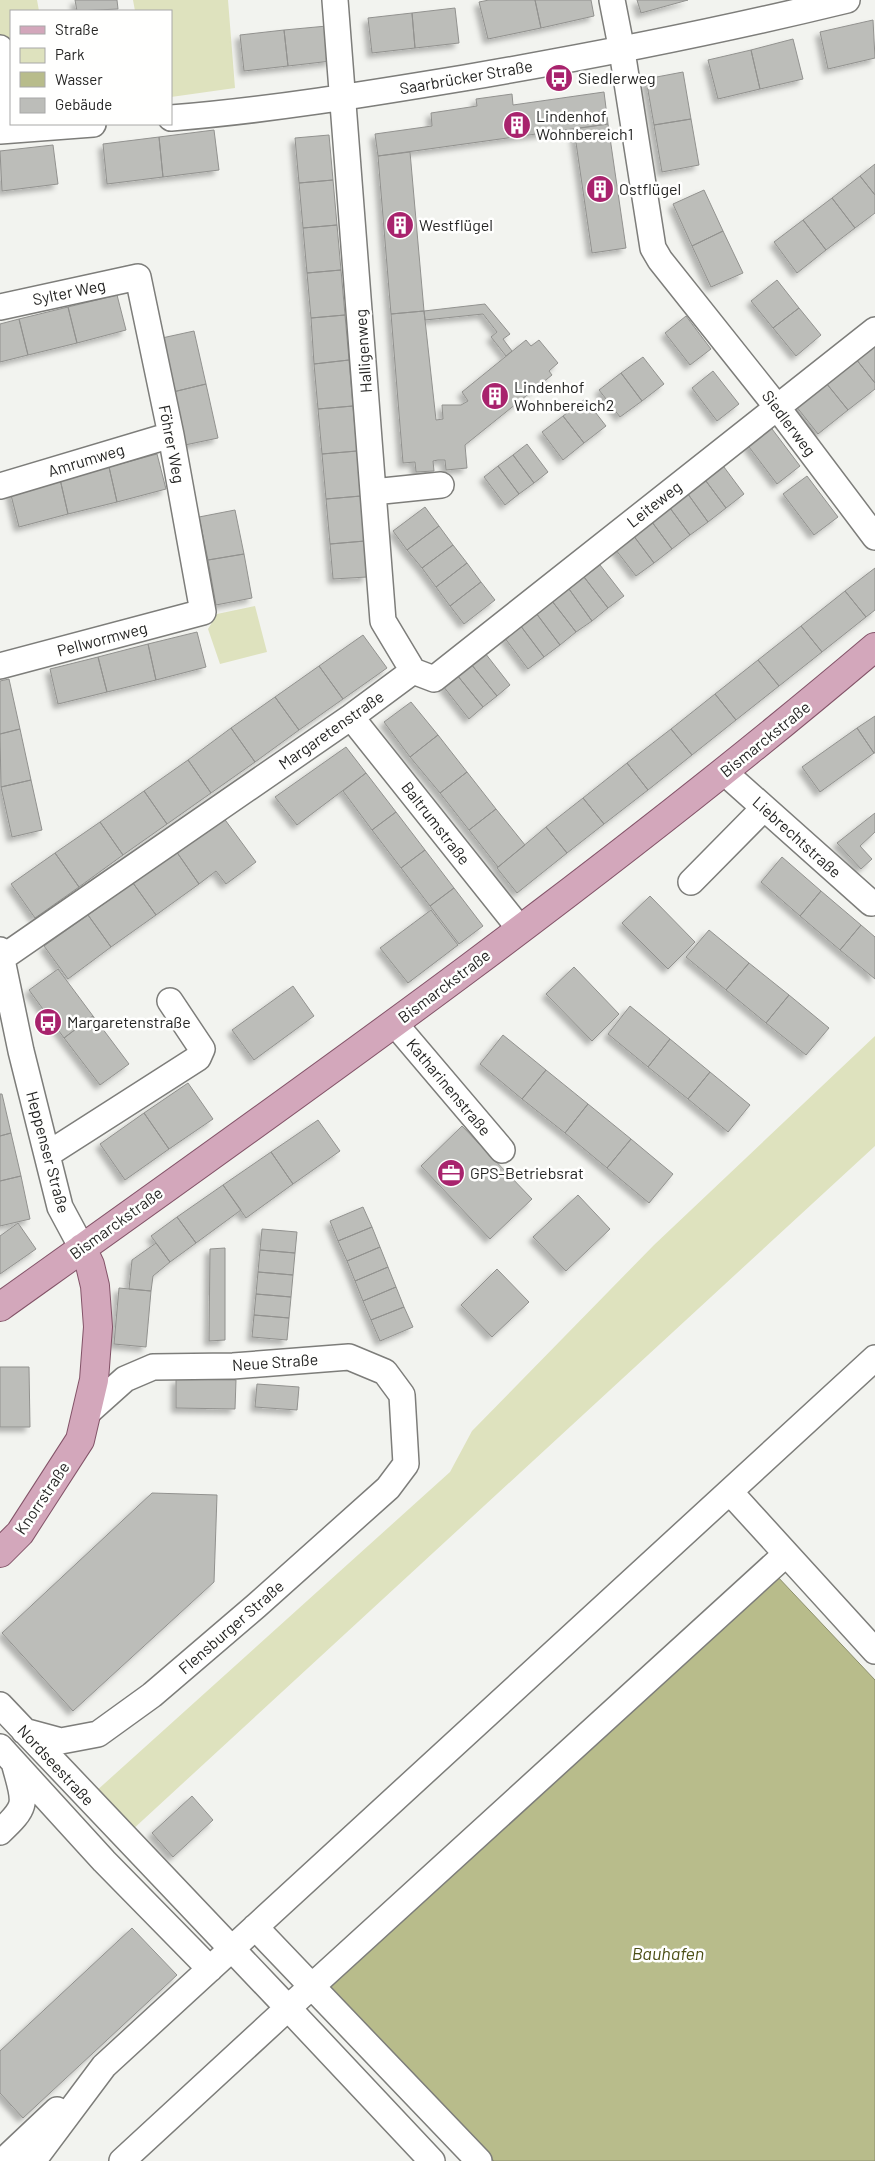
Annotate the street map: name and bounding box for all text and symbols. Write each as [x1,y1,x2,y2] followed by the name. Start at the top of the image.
[10,10,172,125] legend
[55,20,99,38] text: Straße
[55,45,85,63] text: Park
[398,55,534,98] street label: Saarbrücker Straße
[544,63,574,93] bus stop icon: Siedlerweg
[578,68,656,87] place label: Siedlerweg
[55,70,103,88] text: Wasser
[55,95,112,113] text: Gebäude
[536,106,633,143] place label: Lindenhof Wohnbereich1
[502,110,532,140] building icon: Lindenhof Wohnbereich1
[585,174,615,204] building icon: Ostflügel
[619,179,681,198] place label: Ostflügel
[385,210,415,240] building icon: Westflügel
[419,215,493,234] place label: Westflügel
[31,275,107,308] street label: Sylter Weg
[350,308,375,394] street label: Halligenweg
[514,377,614,414] place label: Lindenhof Wohnbereich2
[480,381,510,411] building icon: Lindenhof Wohnbereich2
[758,386,820,459] street label: Siedlerweg
[156,403,189,485] street label: Föhrer Weg
[45,439,126,480] street label: Amrumweg
[623,476,685,531] street label: Leiteweg
[55,617,149,660] street label: Pellwormweg
[275,686,387,773] street label: Margaretenstraße
[716,697,813,781] street label: Bismarckstraße
[398,777,475,868] street label: Baltrumstraße
[749,792,845,881] street label: Liebrechtstraße
[394,945,493,1026] street label: Bismarckstraße
[33,1007,63,1037] bus stop icon: Margaretenstraße
[67,1012,191,1031] place label: Margaretenstraße
[403,1034,496,1139] street label: Katharinenstraße
[23,1089,74,1215] street label: Heppenser Straße
[436,1158,466,1188] office icon: GPS-Betriebsrat
[470,1163,584,1182] place label: GPS-Betriebsrat
[66,1183,166,1263] street label: Bismarckstraße
[231,1349,319,1374] street label: Neue Straße
[10,1458,73,1538] street label: Knorrstraße
[174,1576,287,1678] street label: Flensburger Straße
[14,1720,99,1809] street label: Nordseestraße
[632,1942,704,1964] water label: Bauhafen

